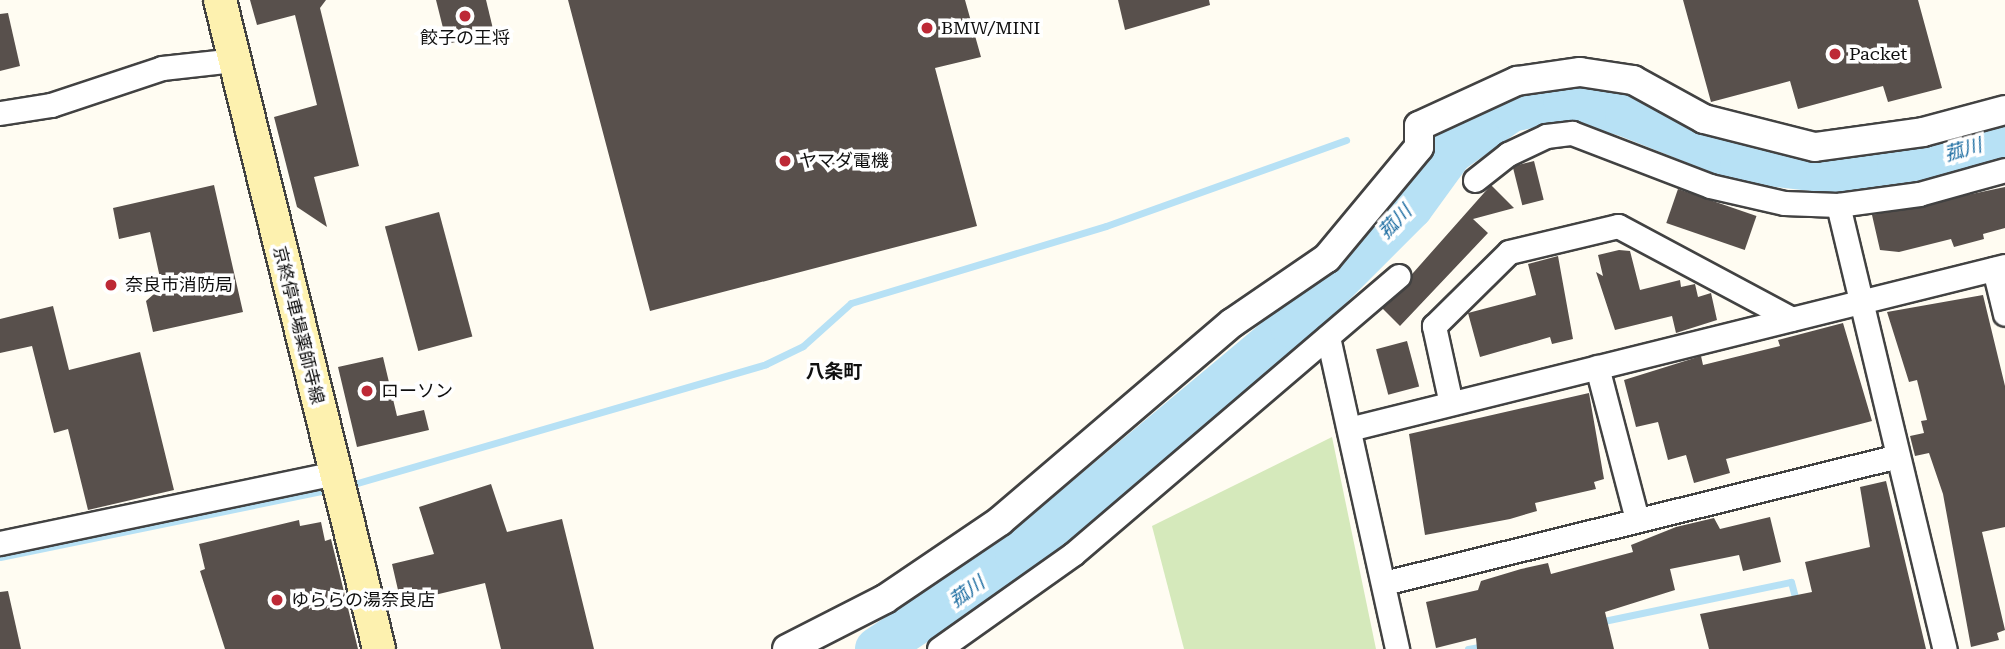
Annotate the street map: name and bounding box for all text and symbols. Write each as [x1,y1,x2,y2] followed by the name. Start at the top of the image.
[457,8,473,24] marker: 餃子の王将
[941,17,1040,39] place label: BMW/MINI
[919,20,935,36] marker: BMW/MINI
[420,27,510,49] place label: 餃子の王将
[1849,43,1907,65] place label: Packet
[1827,46,1843,62] marker: Packet
[1942,134,1984,166] water label: 菰川
[799,150,889,172] place label: ヤマダ電機
[777,153,793,169] marker: ヤマダ電機
[1374,200,1416,244] water label: 菰川
[268,244,328,406] street label: 京終停車場薬師寺線
[125,274,233,296] place label: 奈良市消防局
[103,277,119,293] marker: 奈良市消防局
[806,361,862,383] district label: 八条町
[381,380,453,402] place label: ローソン
[359,383,375,399] marker: ローソン
[945,572,989,612] water label: 菰川
[291,589,435,611] place label: ゆららの湯奈良店
[269,592,285,608] marker: ゆららの湯奈良店

